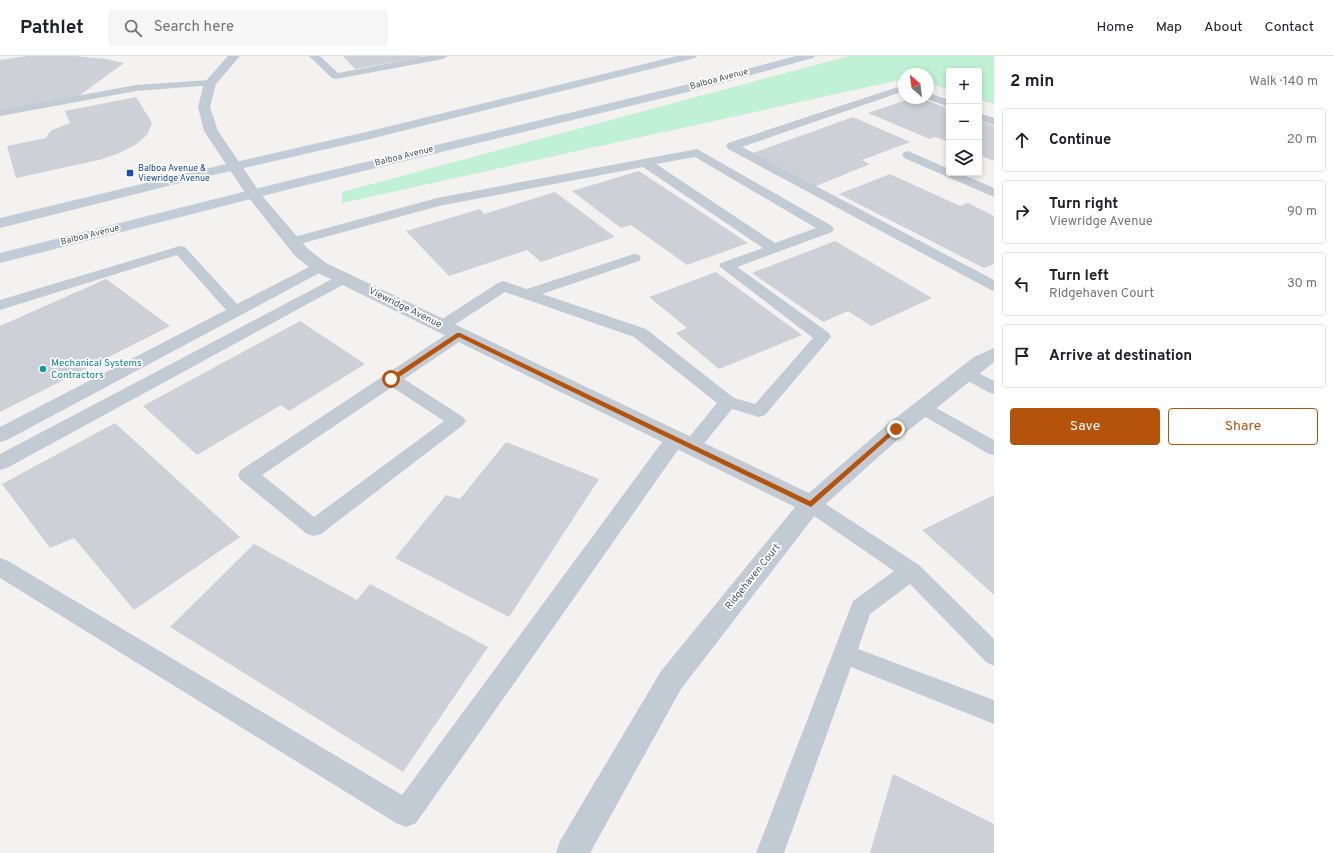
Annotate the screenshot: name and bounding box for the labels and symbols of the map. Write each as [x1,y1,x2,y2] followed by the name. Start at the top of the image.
[689,66,750,92] street label: Balboa Avenue
[898,68,934,104] north arrow
[374,143,435,169] street label: Balboa Avenue
[138,163,210,184] place label: Balboa Avenue & Viewridge Avenue
[125,168,135,178] marker: Balboa Avenue & Viewridge Avenue
[60,222,121,248] street label: Balboa Avenue
[366,285,444,331] street label: Viewridge Avenue
[51,357,142,382] place label: Mechanical Systems Contractors
[38,364,48,374] marker: Mechanical Systems Contractors
[382,370,400,388] route start
[887,420,905,438] route end
[723,541,784,613] street label: Ridgehaven Court

